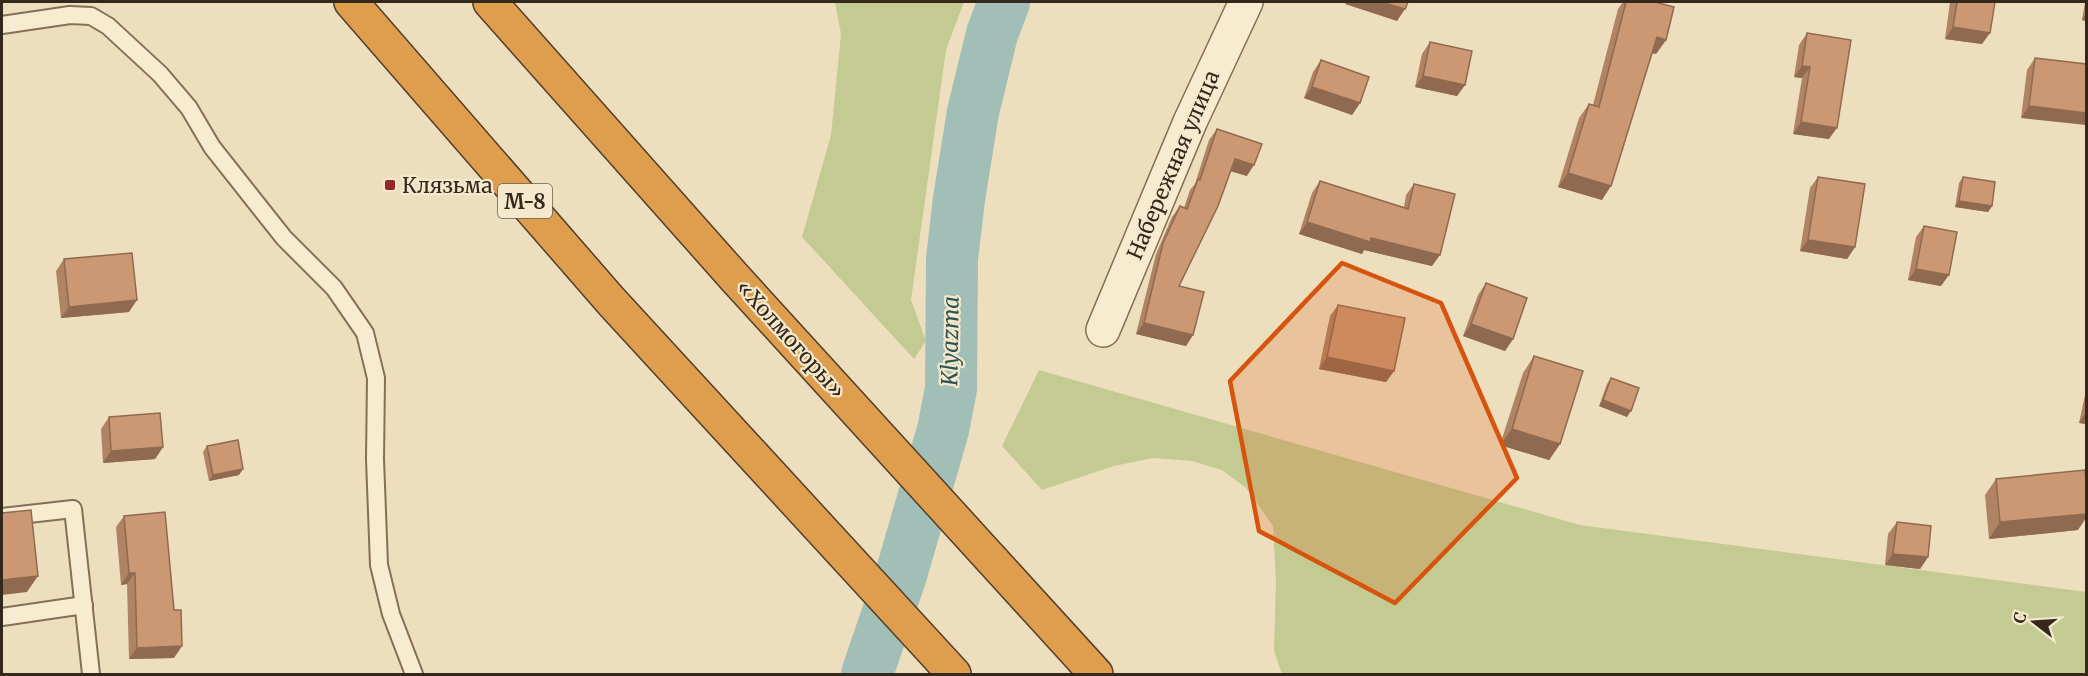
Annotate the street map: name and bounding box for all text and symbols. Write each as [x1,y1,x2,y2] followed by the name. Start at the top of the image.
[1121,66,1225,264] street label: Набережная улица
[402,172,493,199] place label: Клязьма
[383,178,397,192] marker: Клязьма
[498,184,552,218] road number: М-8
[731,274,851,404] street label: «Холмогоры»
[935,296,965,387] water label: Klyazma
[2004,592,2064,652] north arrow
[2009,610,2031,626] text: С

